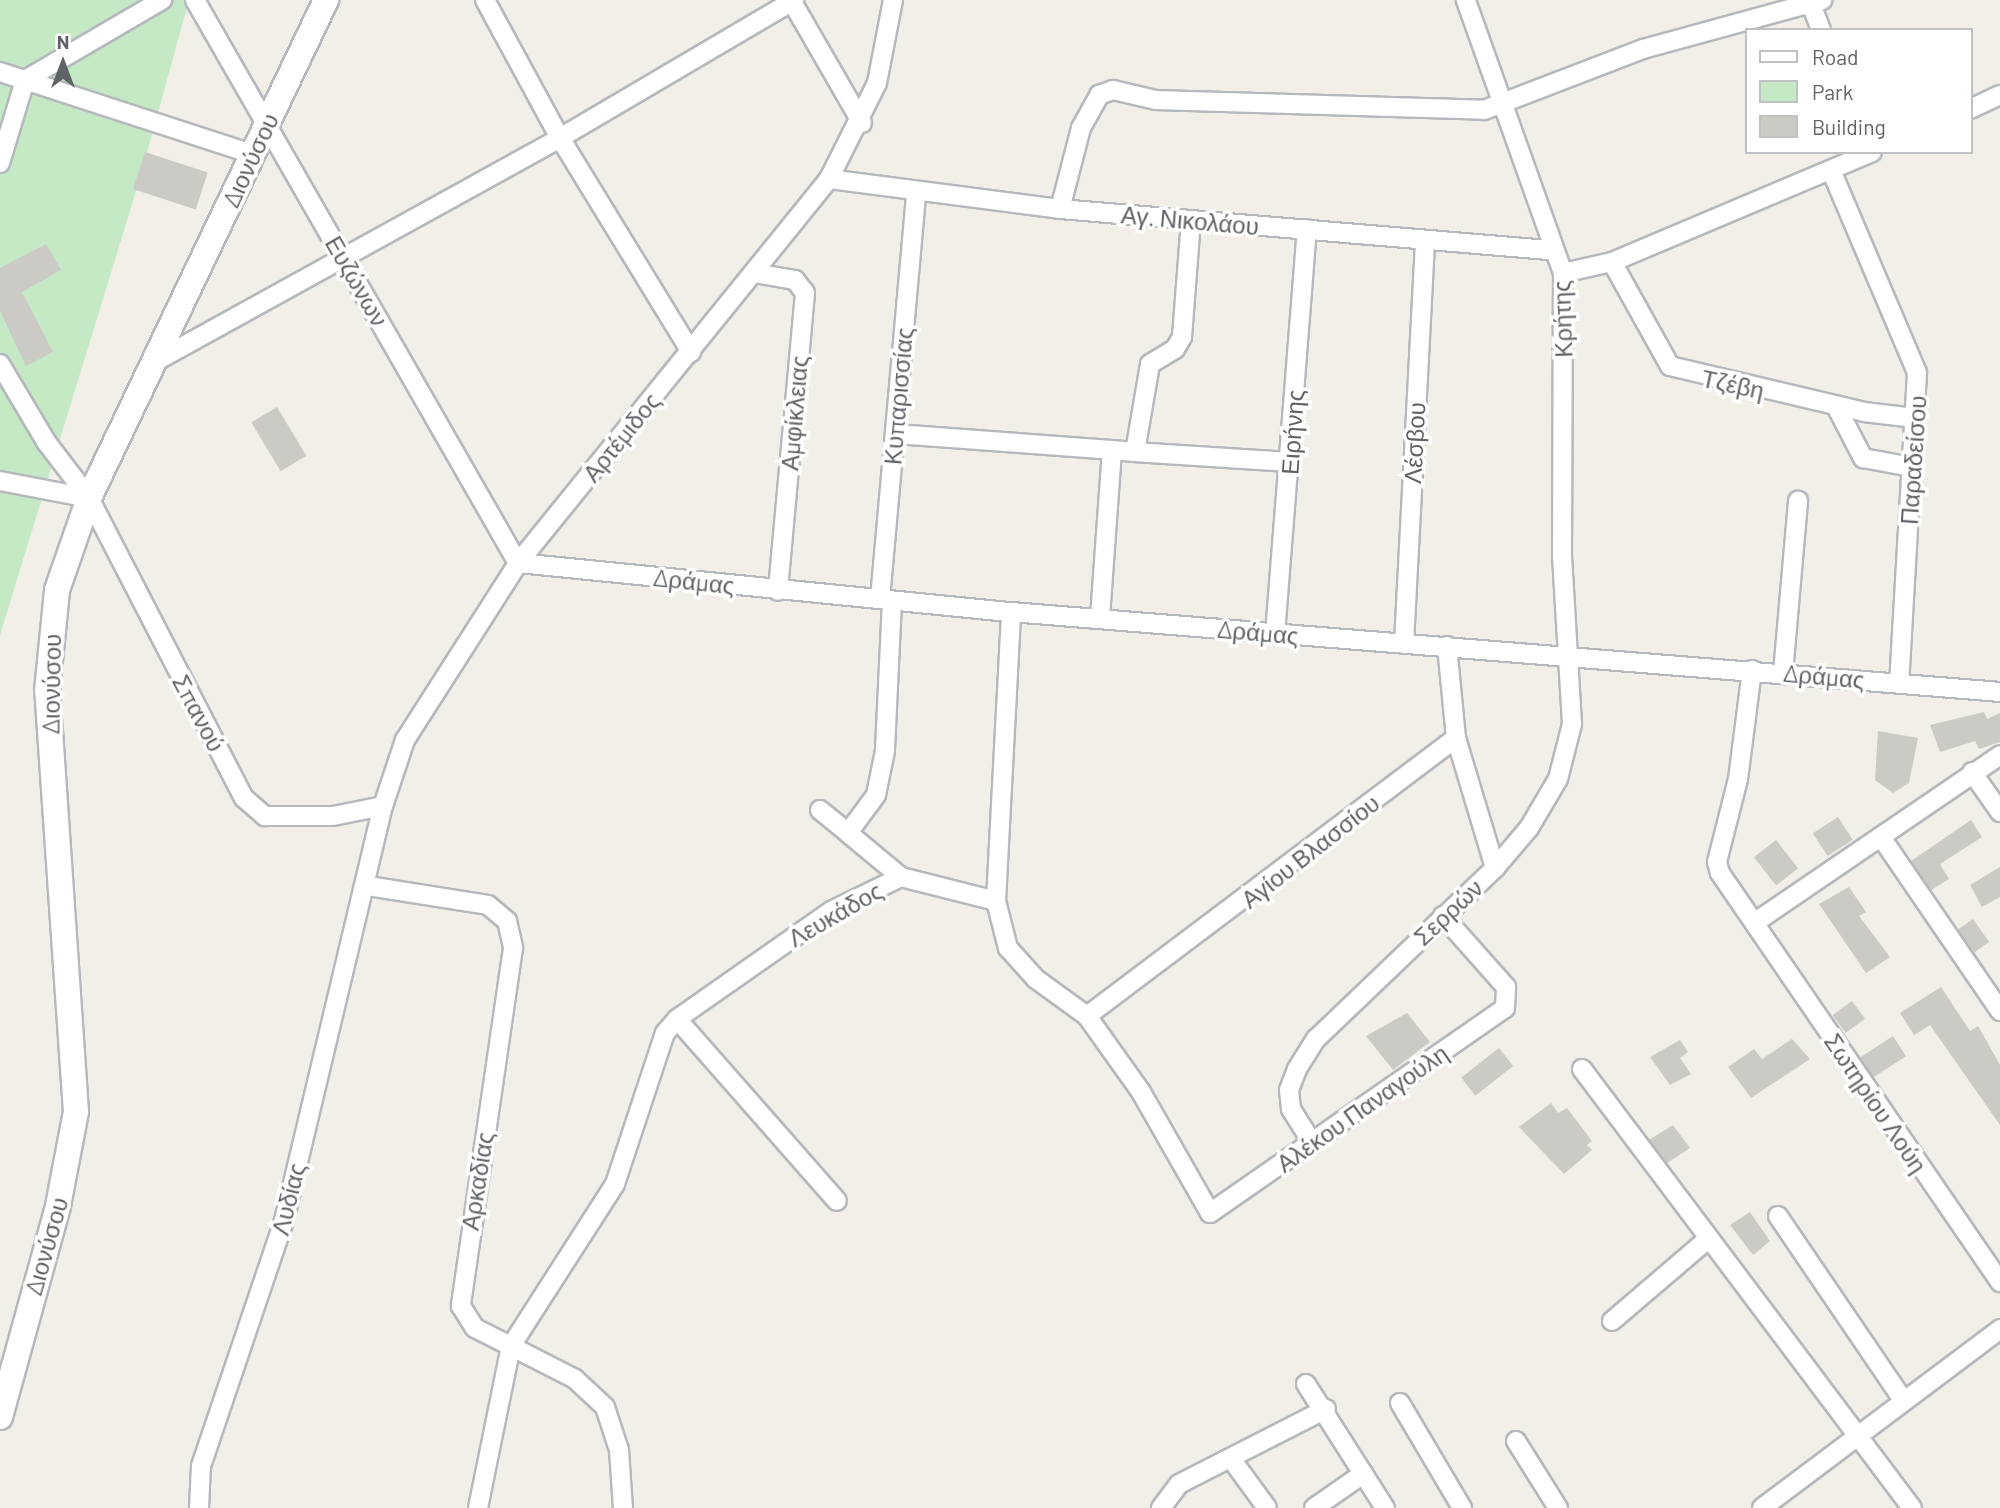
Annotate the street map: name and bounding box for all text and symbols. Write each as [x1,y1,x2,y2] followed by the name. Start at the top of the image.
[28,28,98,98] north arrow
[1744,28,1972,154] legend
[57,30,69,53] text: N
[1812,44,1858,69] text: Road
[1812,79,1853,104] text: Park
[216,108,284,212] street label: Διονύσου
[1812,114,1886,139] text: Building
[1120,200,1260,240] street label: Αγ. Νικολάου
[320,231,394,331] street label: Ευζώνων
[1546,280,1578,358] street label: Κρήτης
[878,326,918,466] street label: Κυπαρισσίας
[775,354,813,472] street label: Αμφίκλειας
[1699,363,1767,405] street label: Τζέβη
[576,387,666,487] street label: Αρτέμιδος
[1275,388,1309,476] street label: Ειρήνης
[1894,394,1932,526] street label: Παραδείσου
[1397,401,1431,485] street label: Λέσβου
[652,562,736,600] street label: Δράμας
[1216,614,1300,650] street label: Δράμας
[36,634,66,734] street label: Διονύσου
[1782,658,1866,694] street label: Δράμας
[167,670,231,756] street label: Σπανού
[1235,788,1385,914] street label: Αγίου Βλασσίου
[1408,873,1488,951] street label: Σερρών
[783,876,887,952] street label: Λευκάδος
[1819,1028,1933,1178] street label: Σωτηρίου Λούη
[1271,1038,1453,1178] street label: Αλέκου Παναγούλη
[455,1130,499,1232] street label: Αρκαδίας
[265,1160,311,1238] street label: Λυδίας
[18,1194,74,1298] street label: Διονύσου

